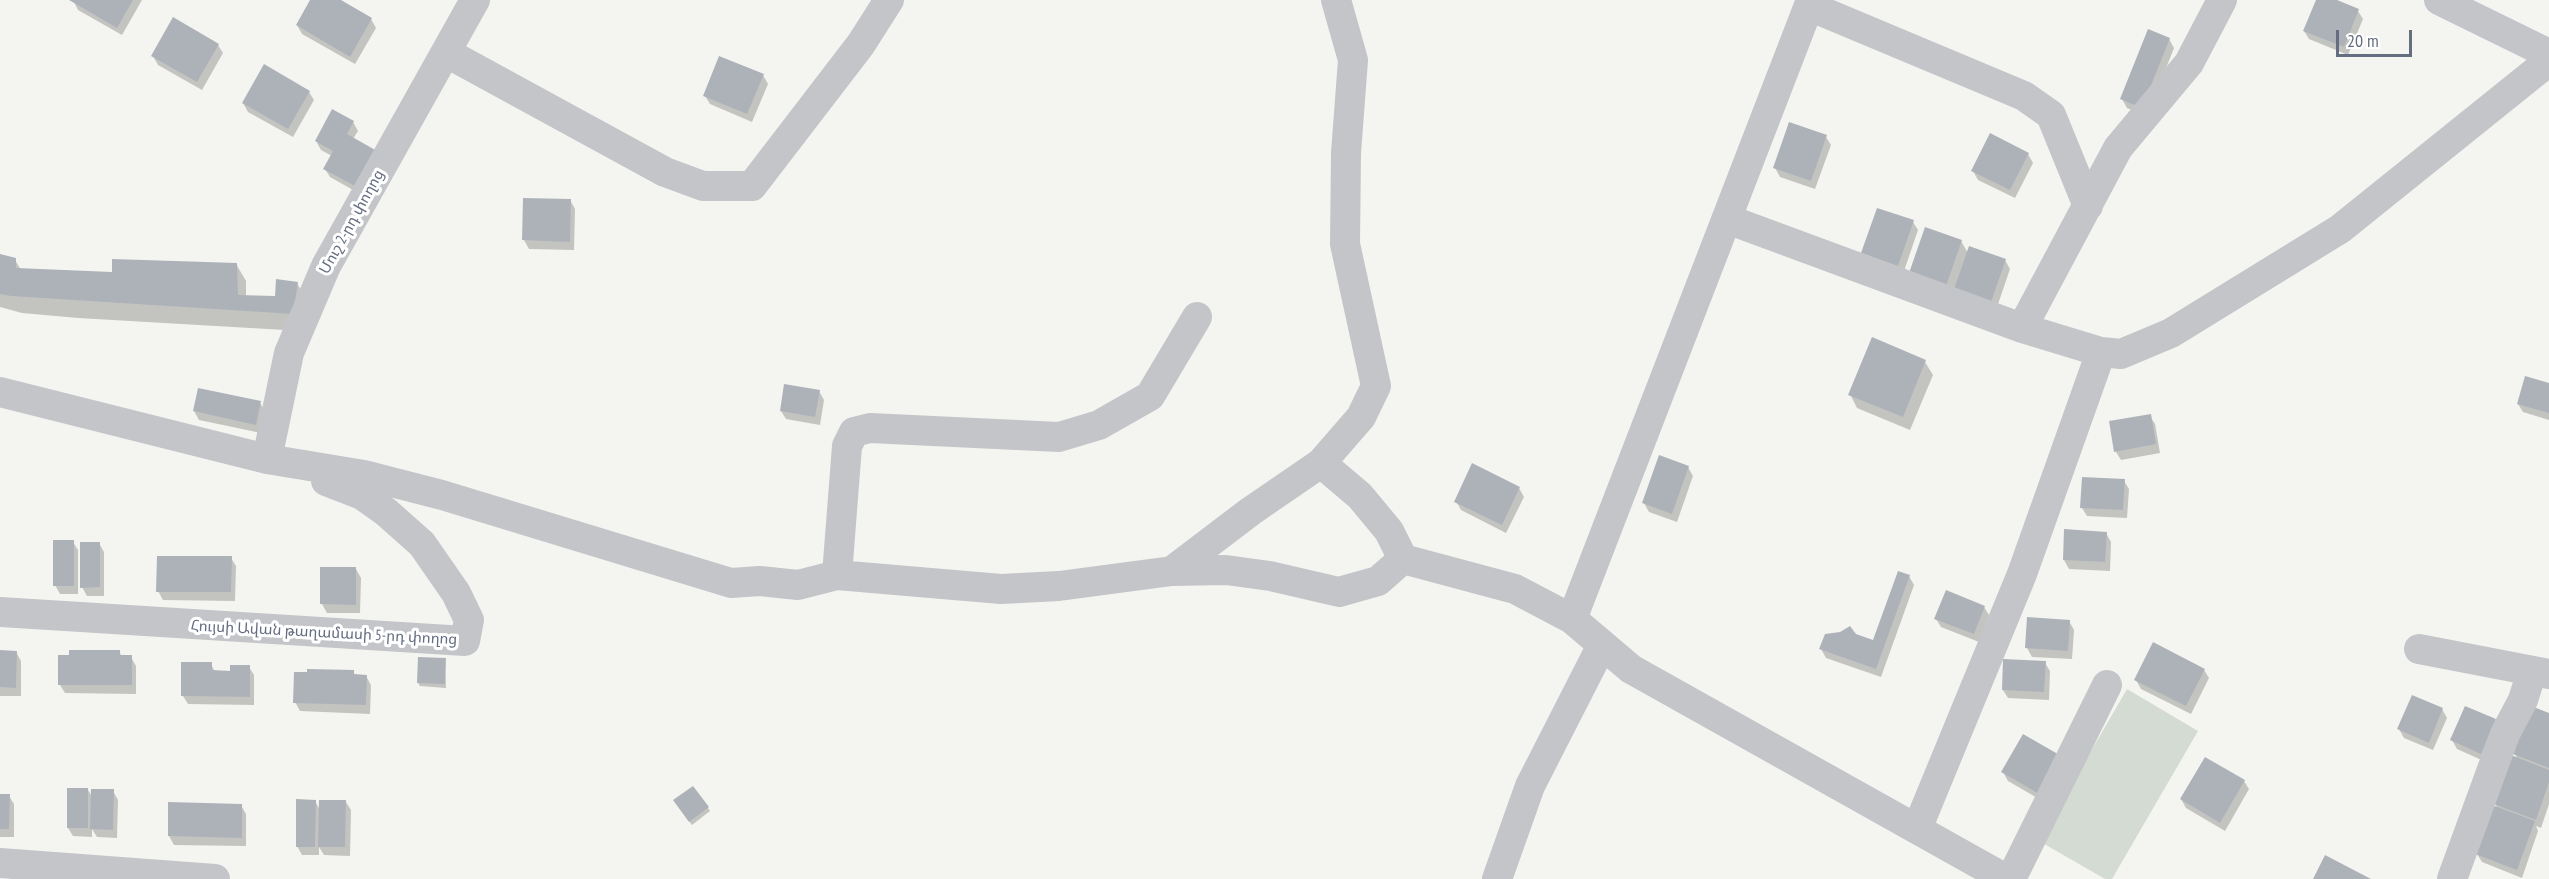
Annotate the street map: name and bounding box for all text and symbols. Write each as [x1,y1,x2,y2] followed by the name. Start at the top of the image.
[2339,18,2416,56] scale bar
[2347,29,2379,52] text: 20 m
[316,167,388,277] street label: Մուշ 2-րդ փողոց
[190,617,458,649] street label: Հույսի Ավան թաղամասի 5-րդ փողոց

